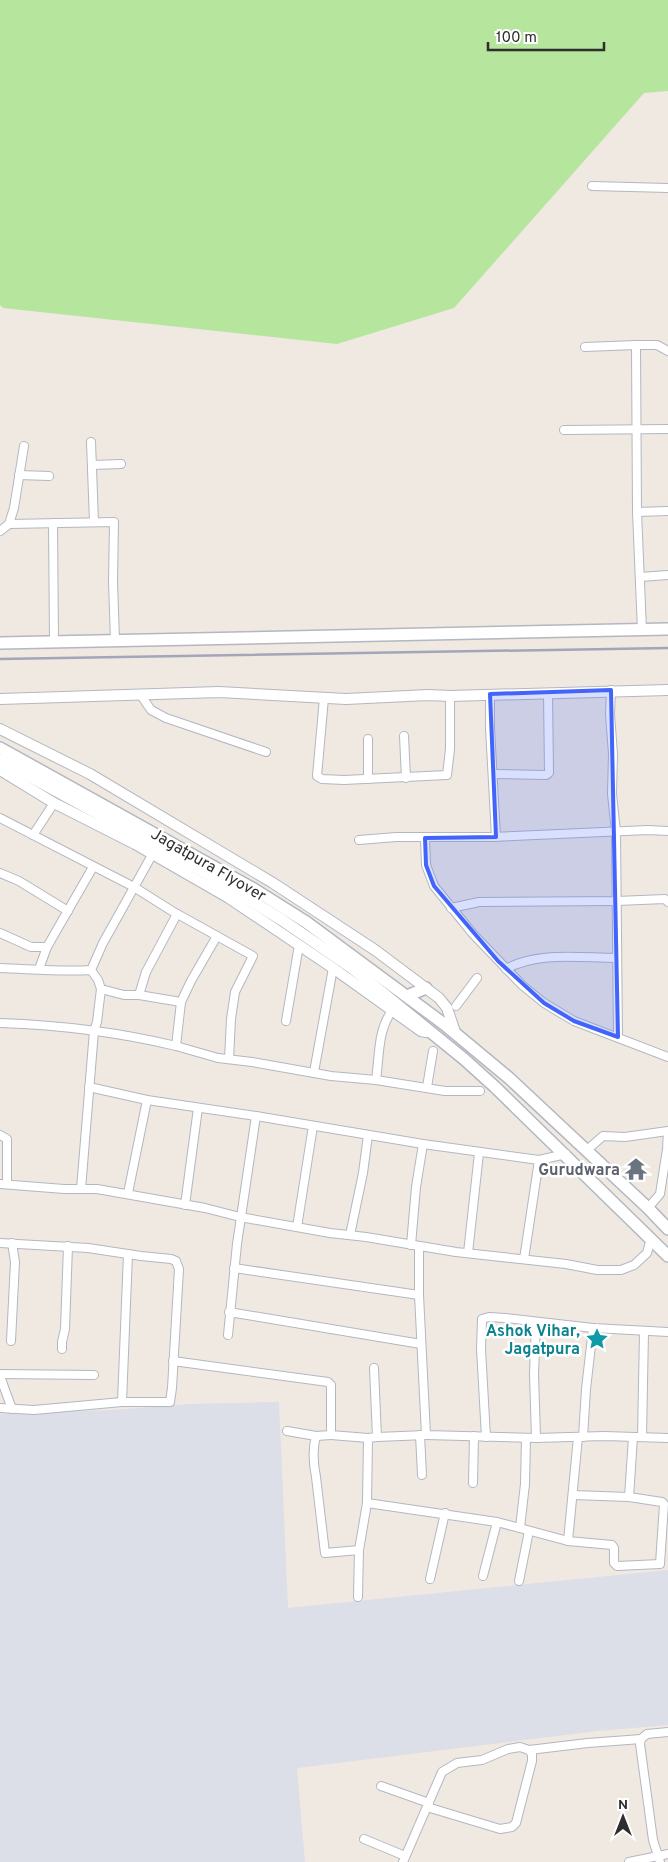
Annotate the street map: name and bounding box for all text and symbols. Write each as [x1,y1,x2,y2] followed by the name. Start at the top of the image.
[488,20,604,52] scale bar
[496,29,537,48] text: 100 m
[147,825,269,907] street label: Jagatpura Flyover
[623,1156,649,1182] temple icon: Gurudwara
[538,1161,620,1181] place label: Gurudwara
[486,1322,580,1360] place label: Ashok Vihar, Jagatpura
[584,1326,610,1352] place icon: Ashok Vihar, Jagatpura
[598,1792,648,1842] north arrow
[618,1797,628,1814] text: N

